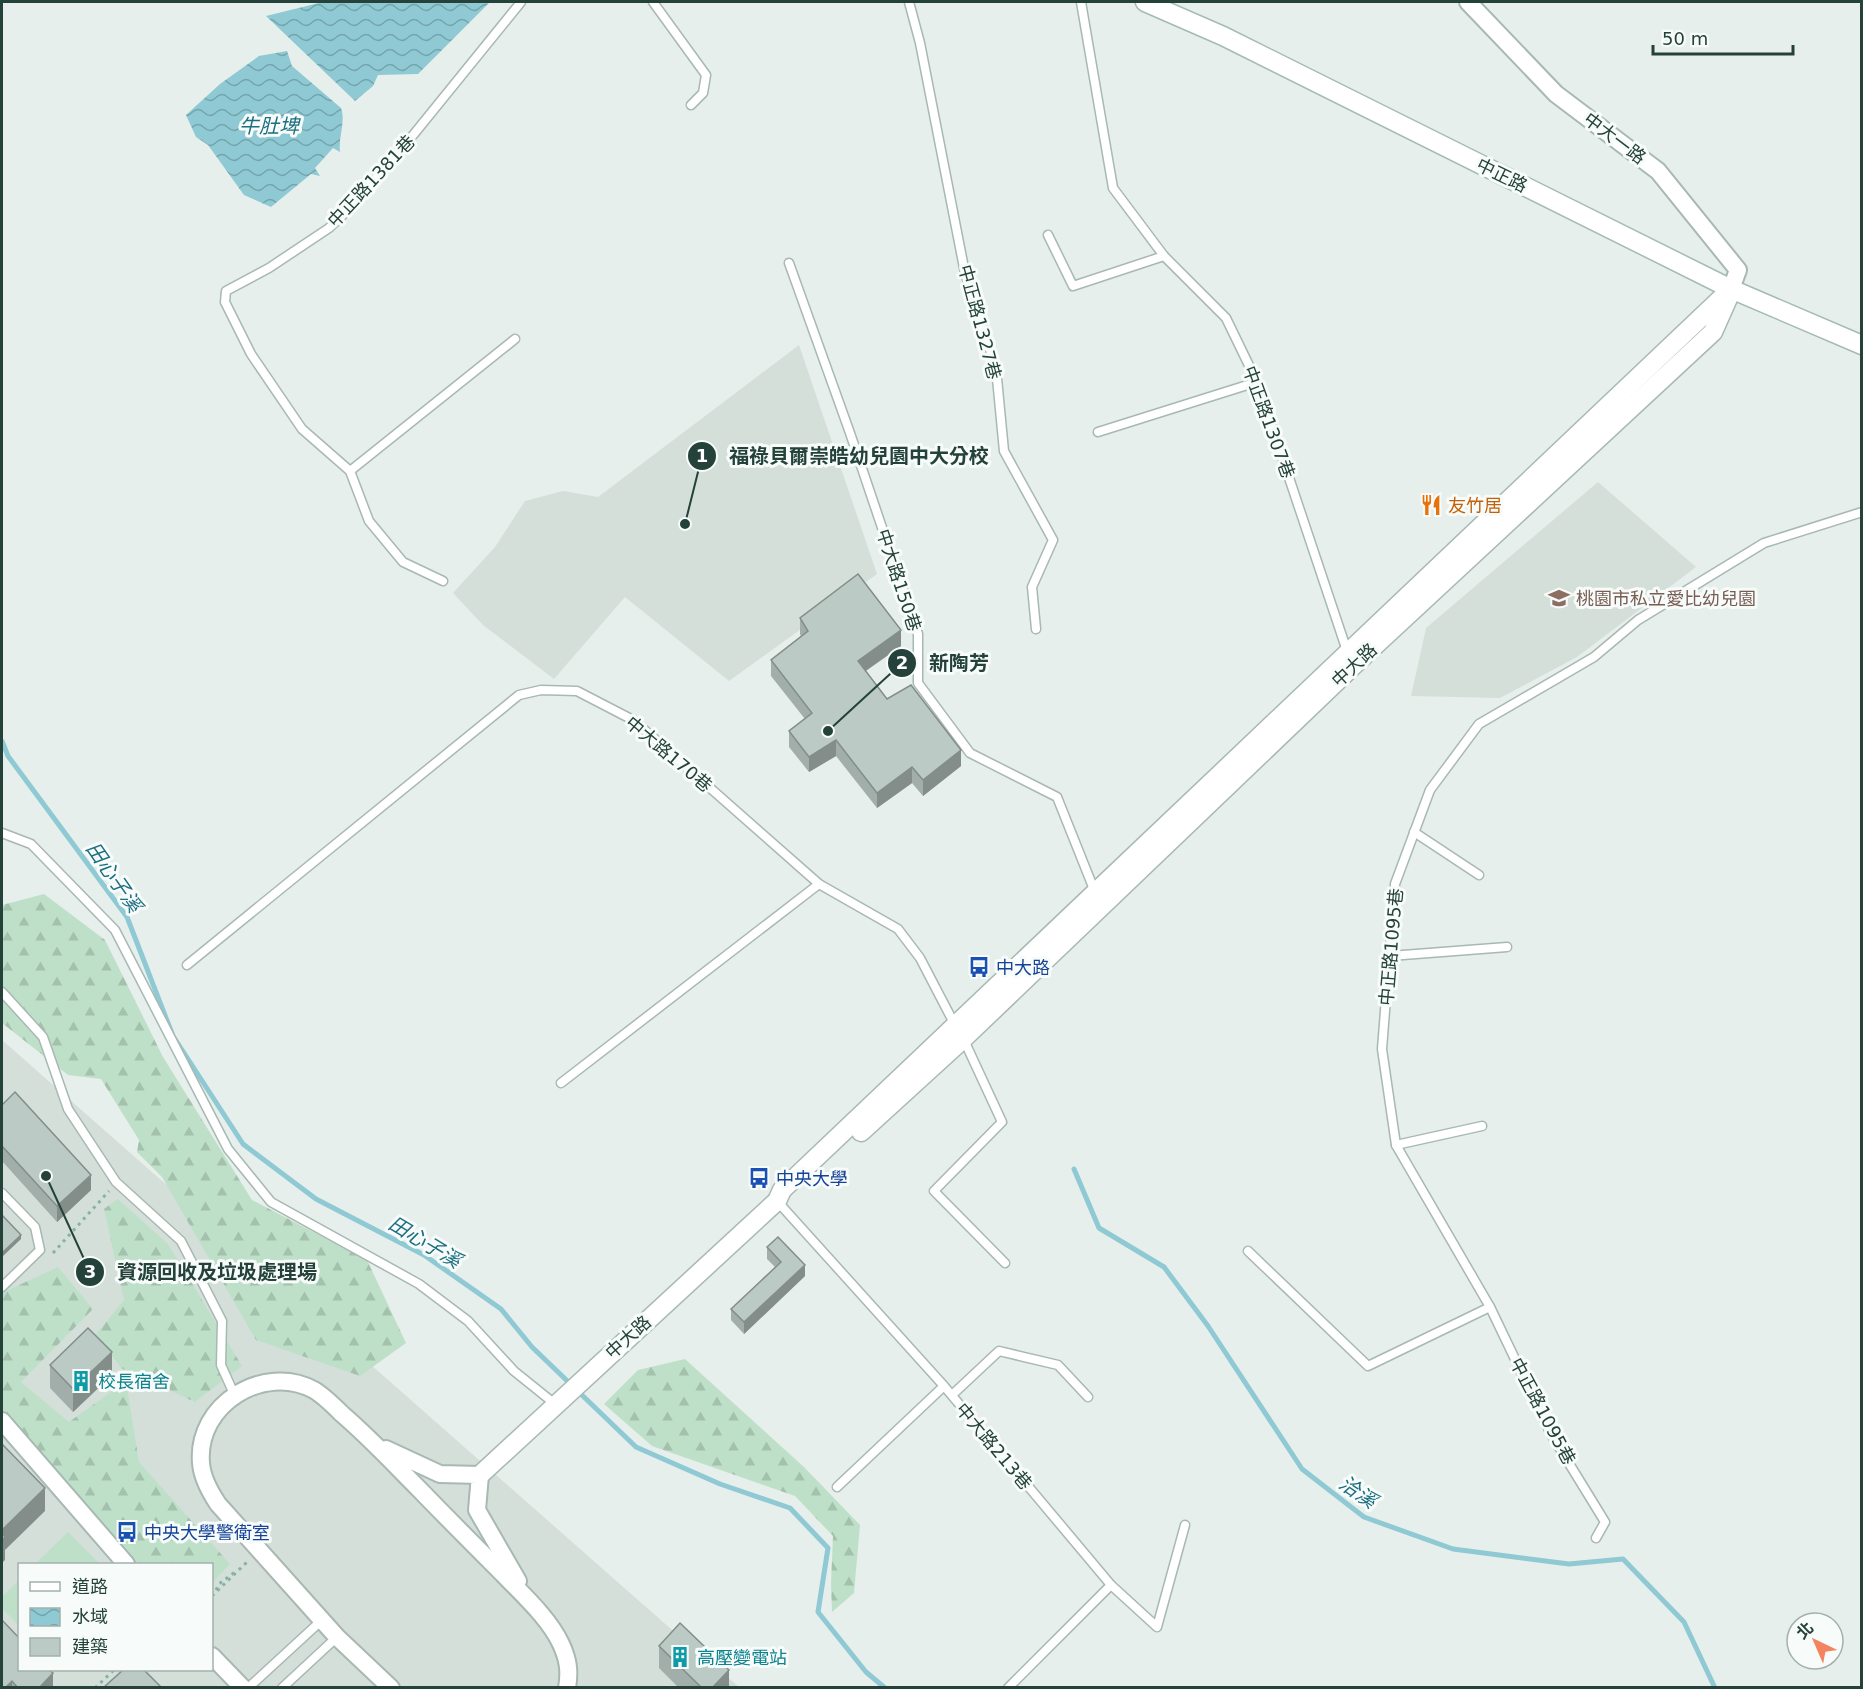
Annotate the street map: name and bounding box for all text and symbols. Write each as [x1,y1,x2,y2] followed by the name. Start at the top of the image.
[1653,18,1792,56] scale bar
[1662,28,1708,49] text: 50 m
[1580,108,1650,168] street label: 中大一路
[239,114,301,138] water label: 牛肚埤
[323,131,419,231] street label: 中正路1381巷
[1473,154,1531,196] street label: 中正路
[955,262,1005,382] street label: 中正路1327巷
[1239,363,1299,481] street label: 中正路1307巷
[687,437,1001,475] callout: 福祿貝爾崇皓幼兒園中大分校
[729,444,989,468] text: 福祿貝爾崇皓幼兒園中大分校
[696,445,708,466] text: 1
[1419,493,1443,517] restaurant icon: 友竹居
[1448,495,1502,516] place label: 友竹居
[873,526,925,634] street label: 中大路150巷
[1547,586,1571,610] school or university icon: 桃園市私立愛比幼兒園
[1576,588,1756,609] place label: 桃園市私立愛比幼兒園
[1327,639,1381,691] street label: 中大路
[887,644,1001,682] callout: 新陶芳
[929,651,989,675] text: 新陶芳
[896,652,908,673] text: 2
[622,712,716,796] street label: 中大路170巷
[81,837,148,919] water label: 田心子溪
[1375,887,1407,1007] street label: 中正路1095巷
[967,955,991,979] bus stop icon: 中大路
[996,957,1050,978] place label: 中大路
[747,1166,771,1190] bus stop icon: 中央大學
[776,1168,848,1189] place label: 中央大學
[385,1211,468,1274] water label: 田心子溪
[75,1253,329,1291] callout: 資源回收及垃圾處理場
[117,1260,317,1284] text: 資源回收及垃圾處理場
[84,1261,96,1282] text: 3
[601,1311,655,1363] street label: 中大路
[1506,1354,1580,1468] street label: 中正路1095巷
[69,1369,93,1393] building icon: 校長宿舍
[98,1371,170,1392] place label: 校長宿舍
[952,1399,1036,1493] street label: 中大路213巷
[1335,1471,1384,1515] water label: 洽溪
[115,1520,139,1544] bus stop icon: 中央大學警衛室
[144,1522,270,1543] place label: 中央大學警衛室
[18,1563,213,1671] legend
[72,1576,108,1597] text: 道路
[72,1606,108,1627] text: 水域
[1785,1611,1845,1671] north arrow
[1793,1618,1817,1643] text: 北
[72,1636,108,1657] text: 建築
[668,1645,692,1669] building icon: 高壓變電站
[697,1647,787,1668] place label: 高壓變電站

